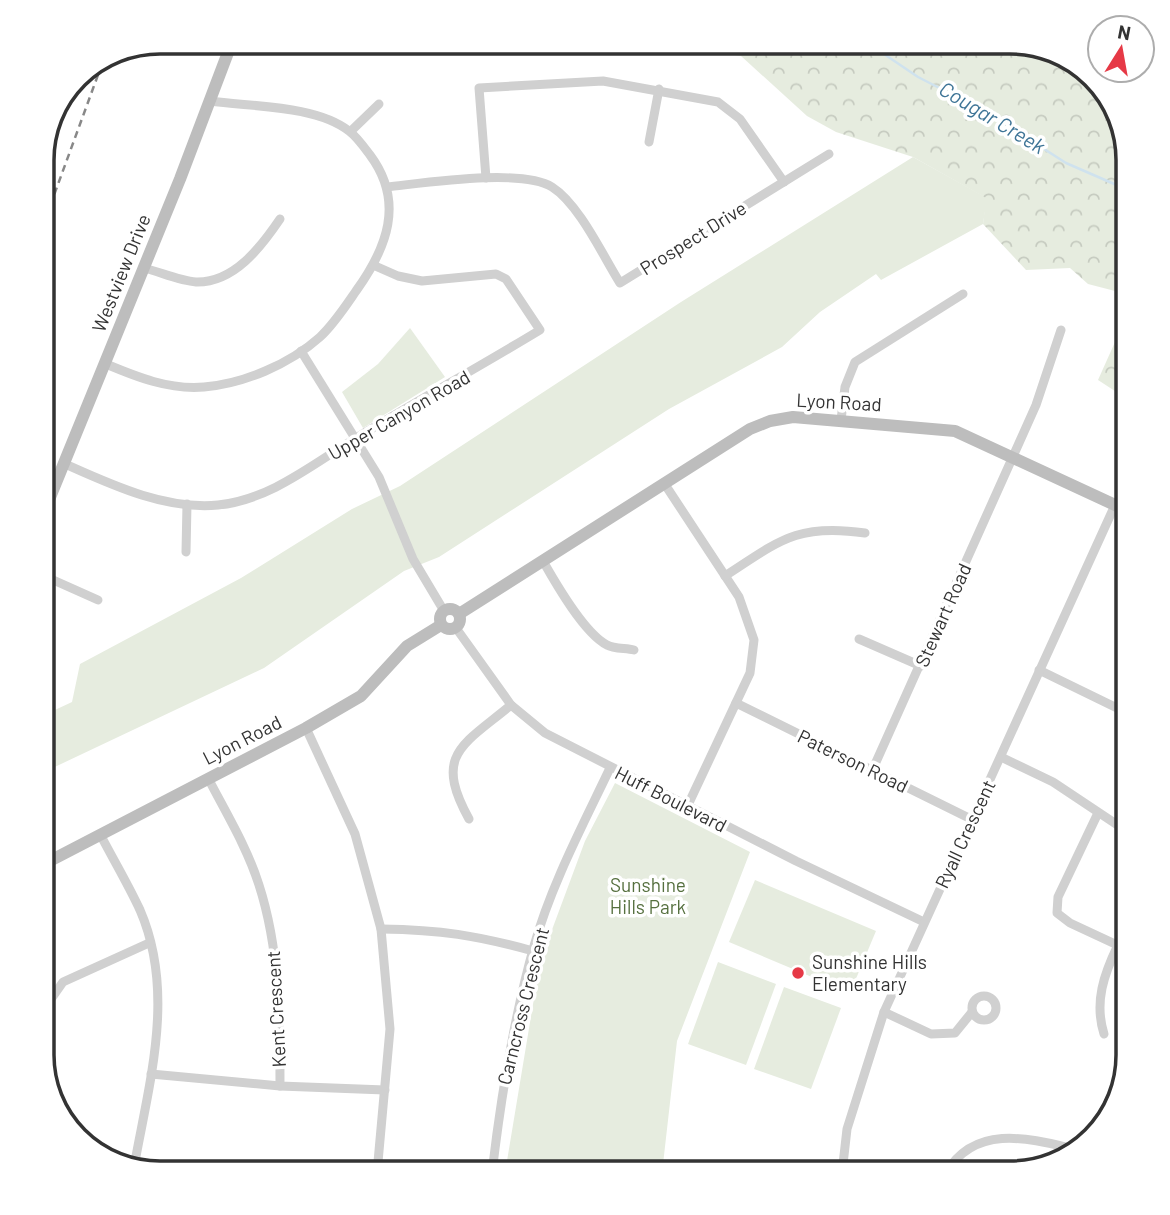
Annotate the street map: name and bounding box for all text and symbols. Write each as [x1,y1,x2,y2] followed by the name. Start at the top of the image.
[1086,14,1156,84] north arrow
[1116,19,1133,44] text: N
[935,75,1051,159] water label: Cougar Creek
[635,196,750,279] street label: Prospect Drive
[86,210,155,335] street label: Westview Drive
[324,365,474,465] street label: Upper Canyon Road
[796,388,882,415] street label: Lyon Road
[910,560,976,670] street label: Stewart Road
[199,710,285,769] street label: Lyon Road
[794,724,912,797] street label: Paterson Road
[611,761,731,837] street label: Huff Boulevard
[929,776,1000,892] street label: Ryall Crescent
[610,873,686,918] park label: Sunshine Hills Park
[492,925,553,1087] street label: Carncross Crescent
[261,950,290,1068] street label: Kent Crescent
[812,950,927,995] place label: Sunshine Hills Elementary
[790,965,806,981] marker: Sunshine Hills Elementary

